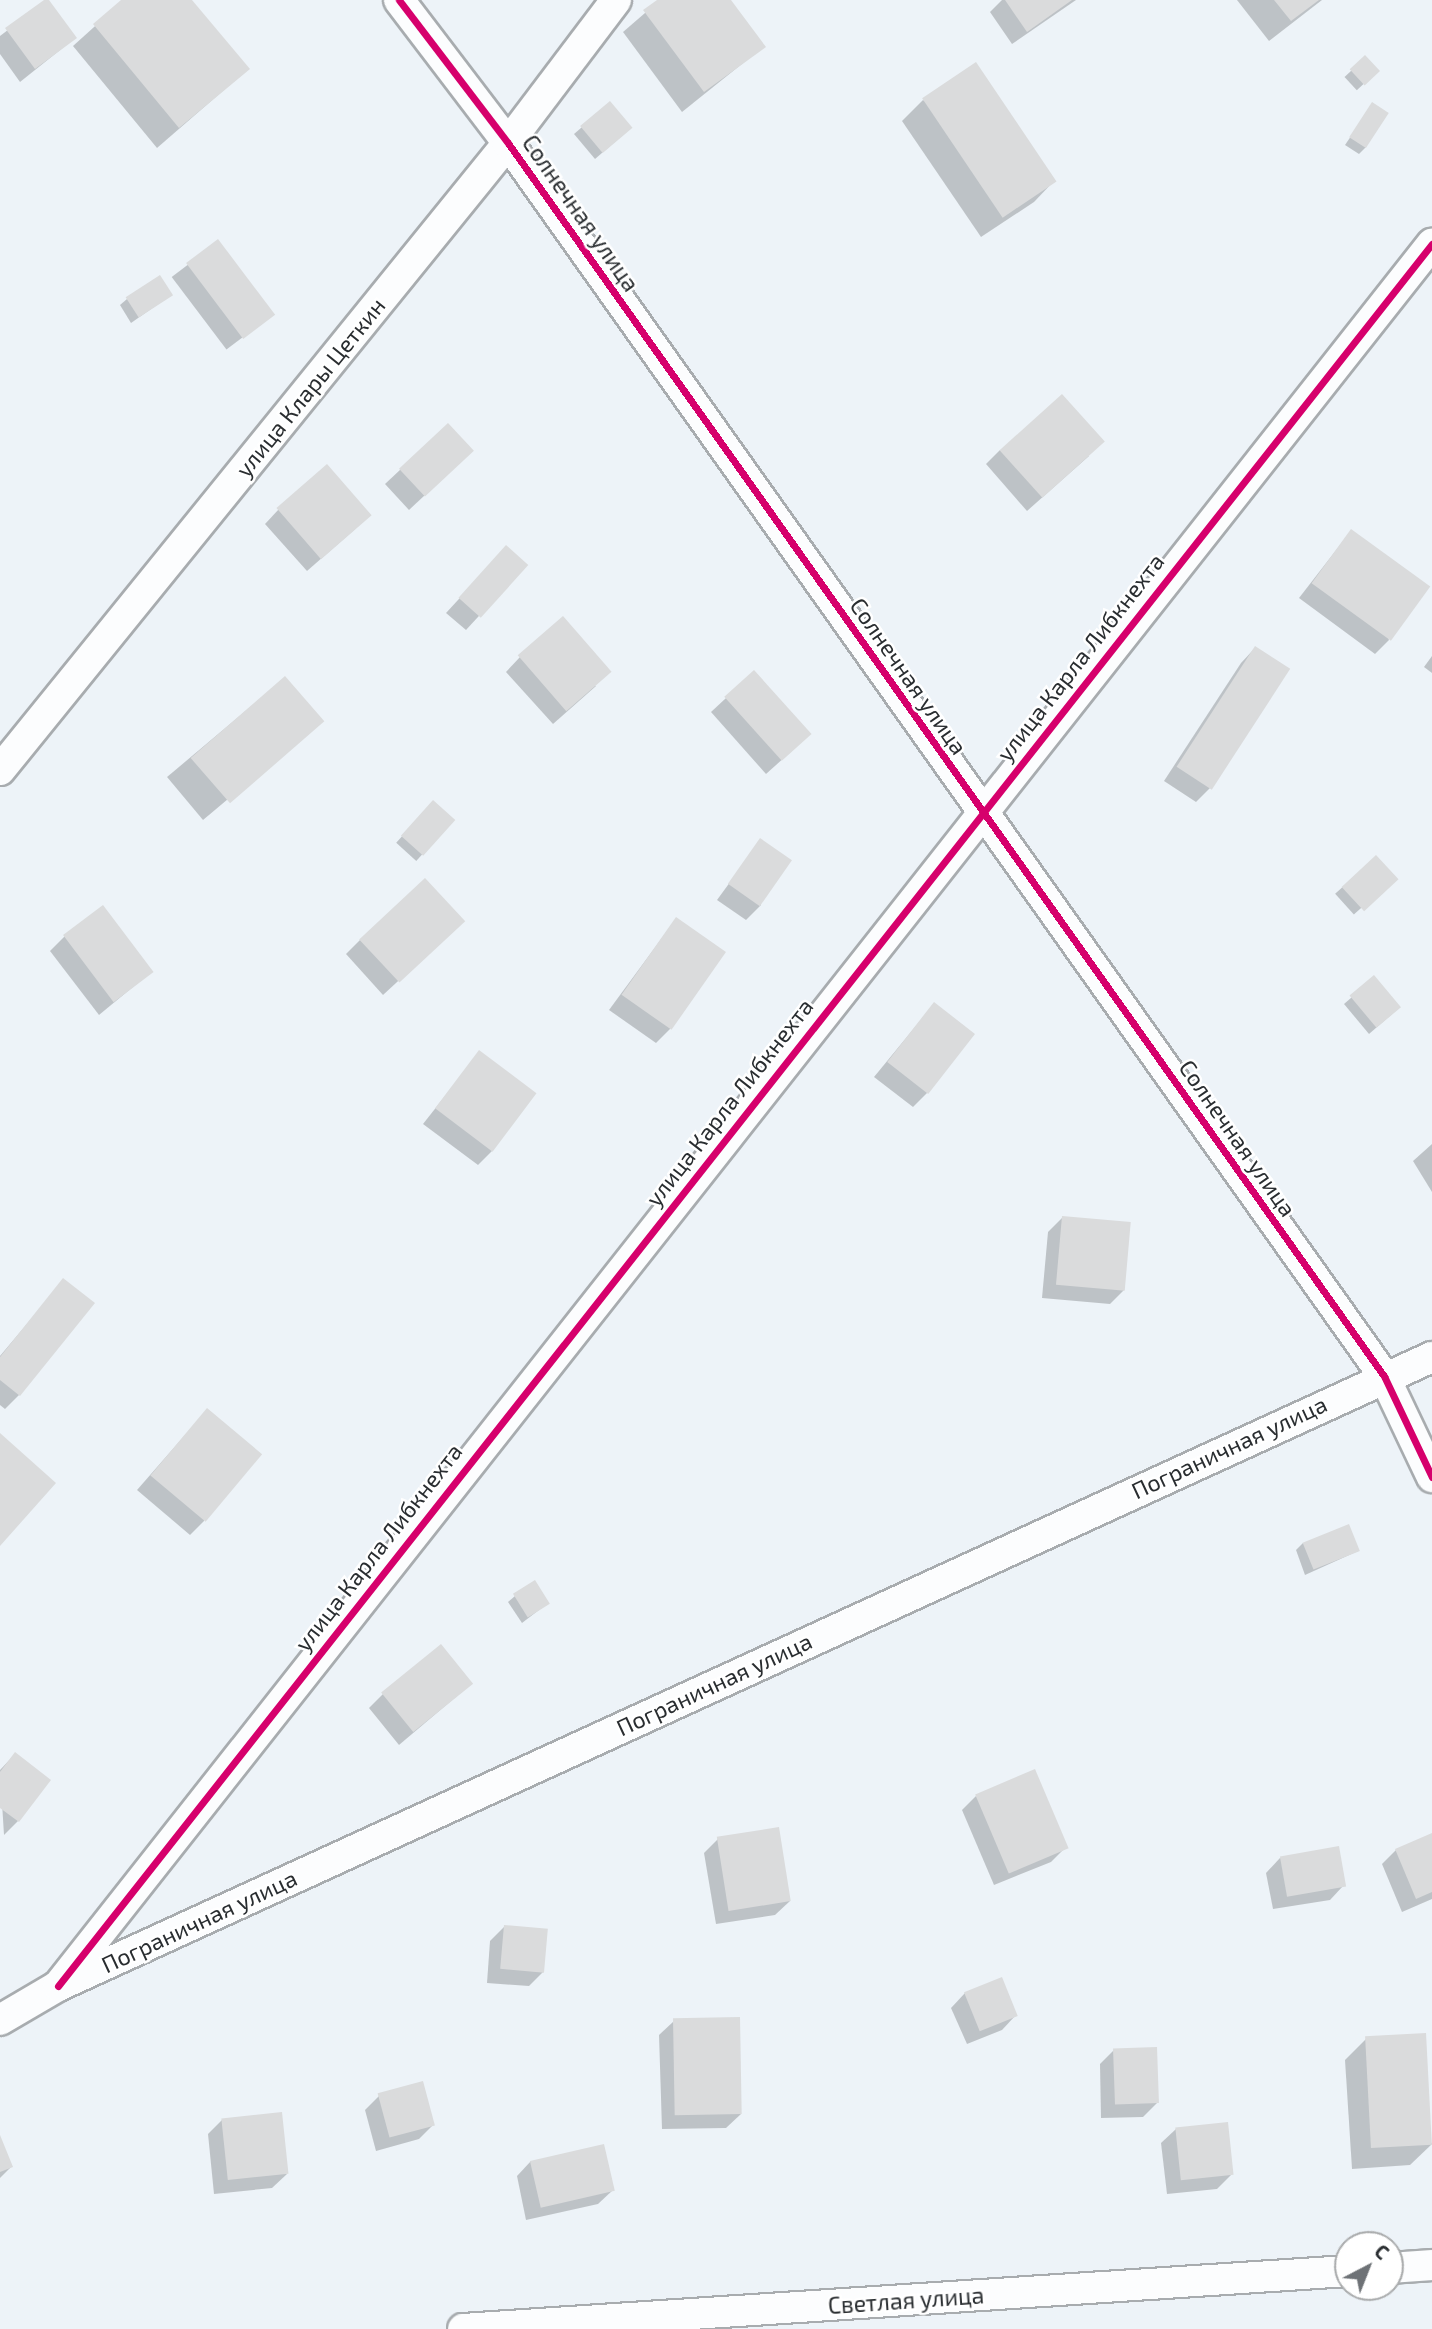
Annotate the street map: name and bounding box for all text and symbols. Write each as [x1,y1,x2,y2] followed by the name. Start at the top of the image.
[517,129,645,297] street label: Солнечная улица
[229,292,391,482] street label: улица Клары Цеткин
[990,548,1170,766] street label: улица Карла Либкнехта
[845,592,973,760] street label: Солнечная улица
[639,993,819,1211] street label: улица Карла Либкнехта
[1174,1054,1302,1222] street label: Солнечная улица
[1127,1390,1331,1504] street label: Пограничная улица
[288,1438,468,1656] street label: улица Карла Либкнехта
[612,1627,816,1741] street label: Пограничная улица
[97,1864,301,1978] street label: Пограничная улица
[1334,2231,1404,2301] north arrow
[1370,2239,1394,2264] text: С
[827,2281,985,2319] street label: Светлая улица

